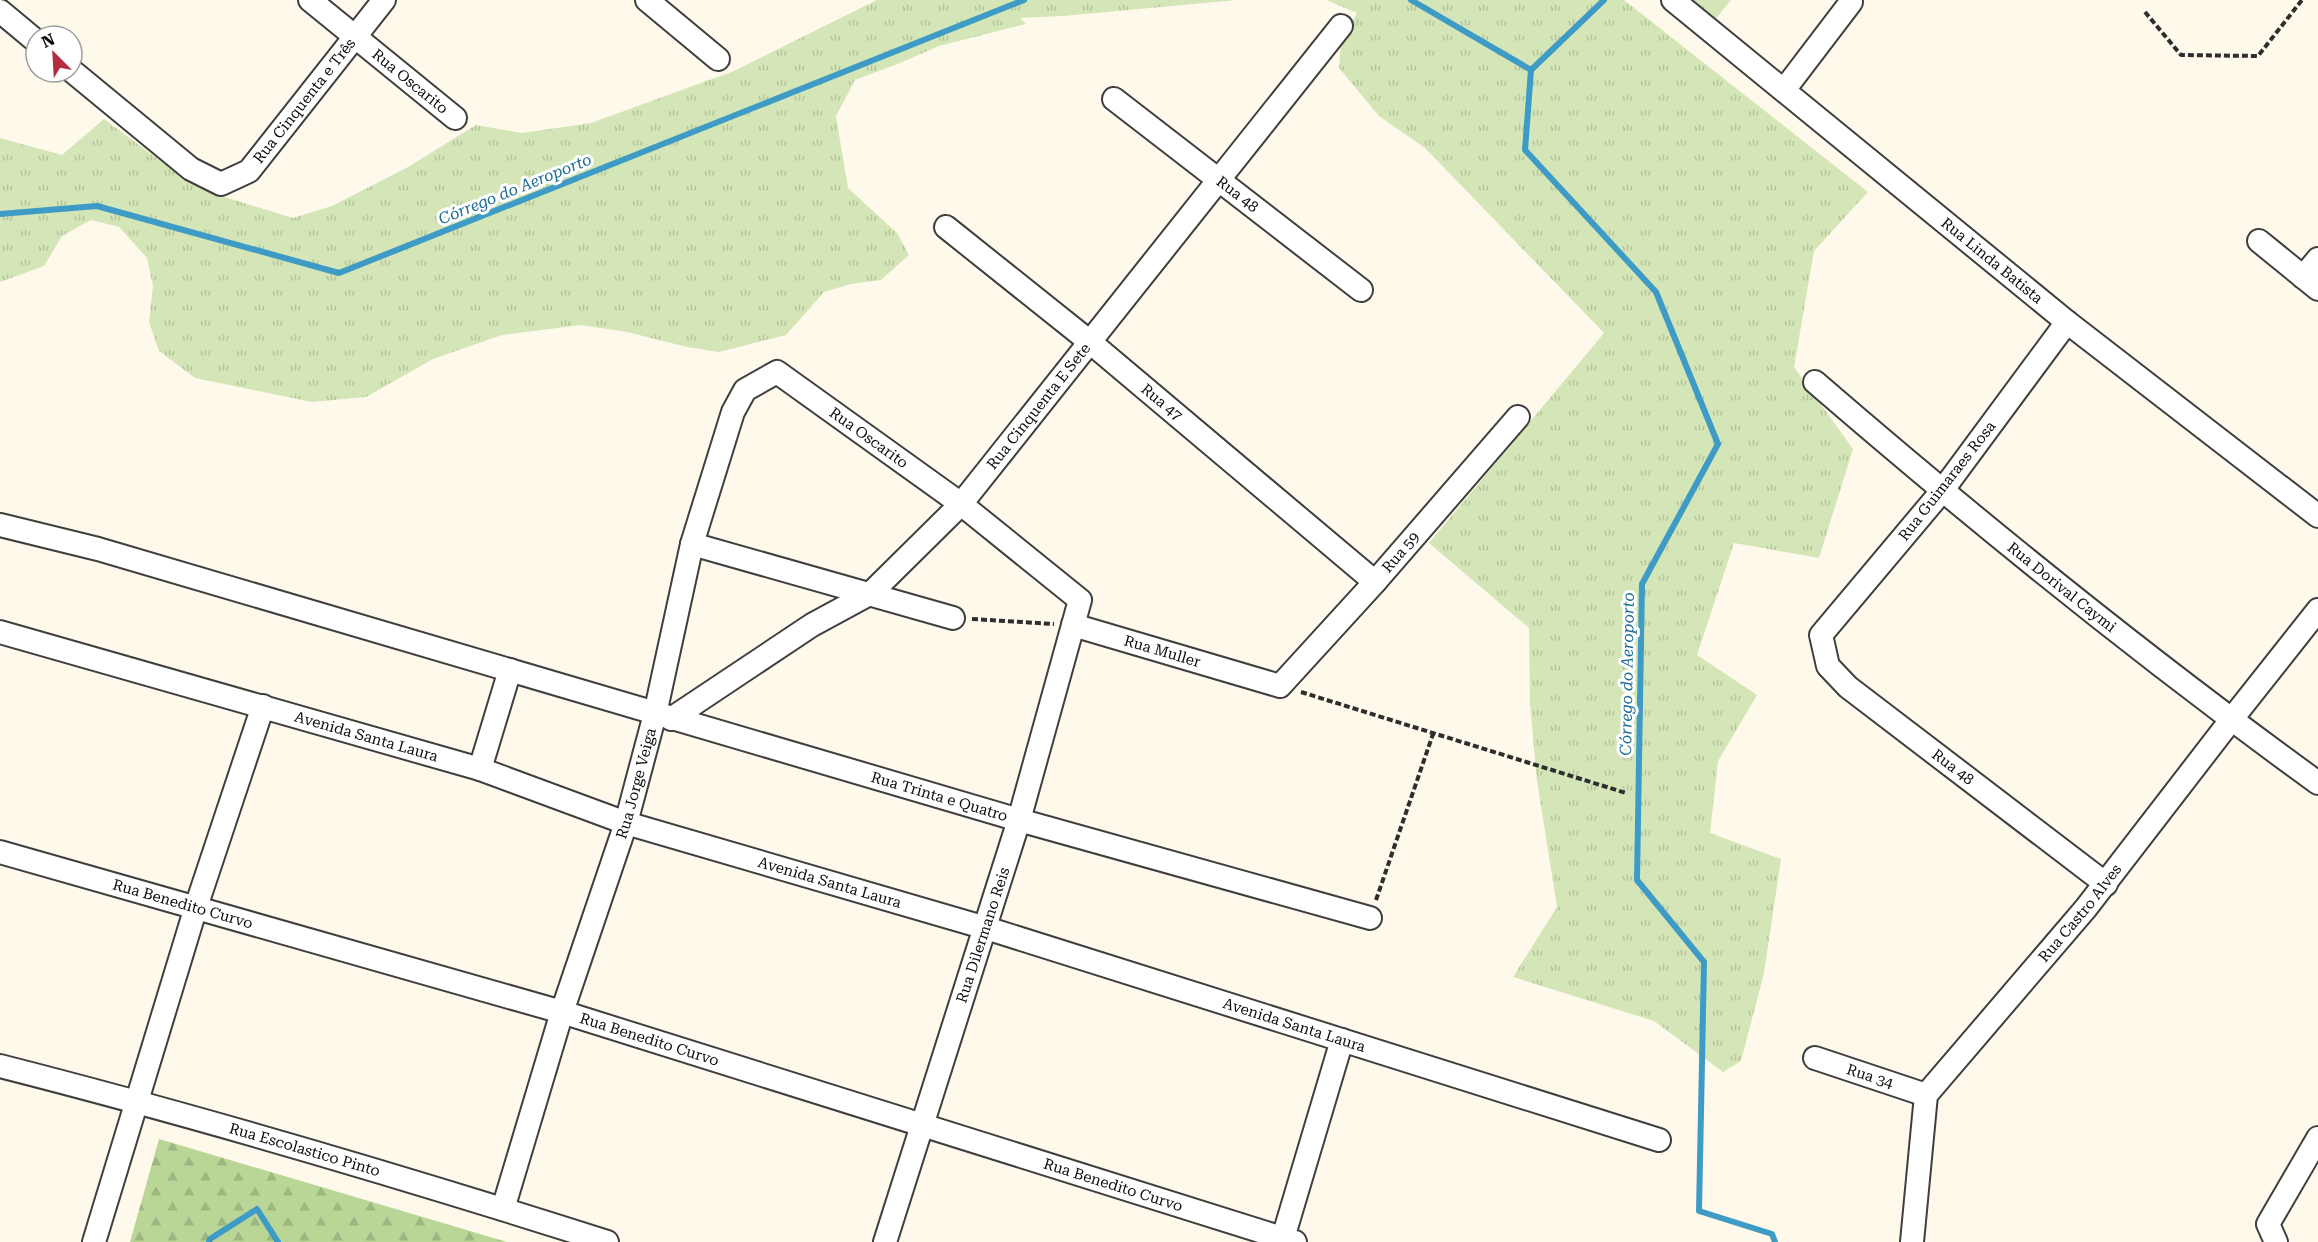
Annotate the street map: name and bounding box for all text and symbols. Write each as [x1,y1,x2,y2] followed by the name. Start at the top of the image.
[24,24,84,84] north arrow
[39,30,58,52] text: N
[249,35,359,167] street label: Rua Cinquenta e Três
[368,45,452,118] street label: Rua Oscarito
[436,150,594,228] water label: Córrego do Aeroporto
[1213,173,1262,216] street label: Rua 48
[1938,214,2047,308] street label: Rua Linda Batista
[983,340,1094,473] street label: Rua Cinquenta E Sete
[1137,380,1186,425] street label: Rua 47
[826,404,912,472] street label: Rua Oscarito
[1895,417,1999,545] street label: Rua Guimaraes Rosa
[1378,528,1423,576] street label: Rua 59
[2004,538,2120,636] street label: Rua Dorival Caymi
[1616,592,1638,756] water label: Córrego do Aeroporto
[1122,632,1203,671] street label: Rua Muller
[293,708,440,766] street label: Avenida Santa Laura
[612,726,660,841] street label: Rua Jorge Veiga
[1928,745,1977,789] street label: Rua 48
[869,768,1010,825] street label: Rua Trinta e Quatro
[756,853,903,912] street label: Avenida Santa Laura
[2035,861,2125,966] street label: Rua Castro Alves
[953,865,1013,1005] street label: Rua Dilermano Reis
[111,876,255,933] street label: Rua Benedito Curvo
[1221,994,1368,1056] street label: Avenida Santa Laura
[578,1009,721,1070] street label: Rua Benedito Curvo
[1844,1060,1896,1093] street label: Rua 34
[227,1119,382,1180] street label: Rua Escolastico Pinto
[1041,1155,1185,1215] street label: Rua Benedito Curvo

